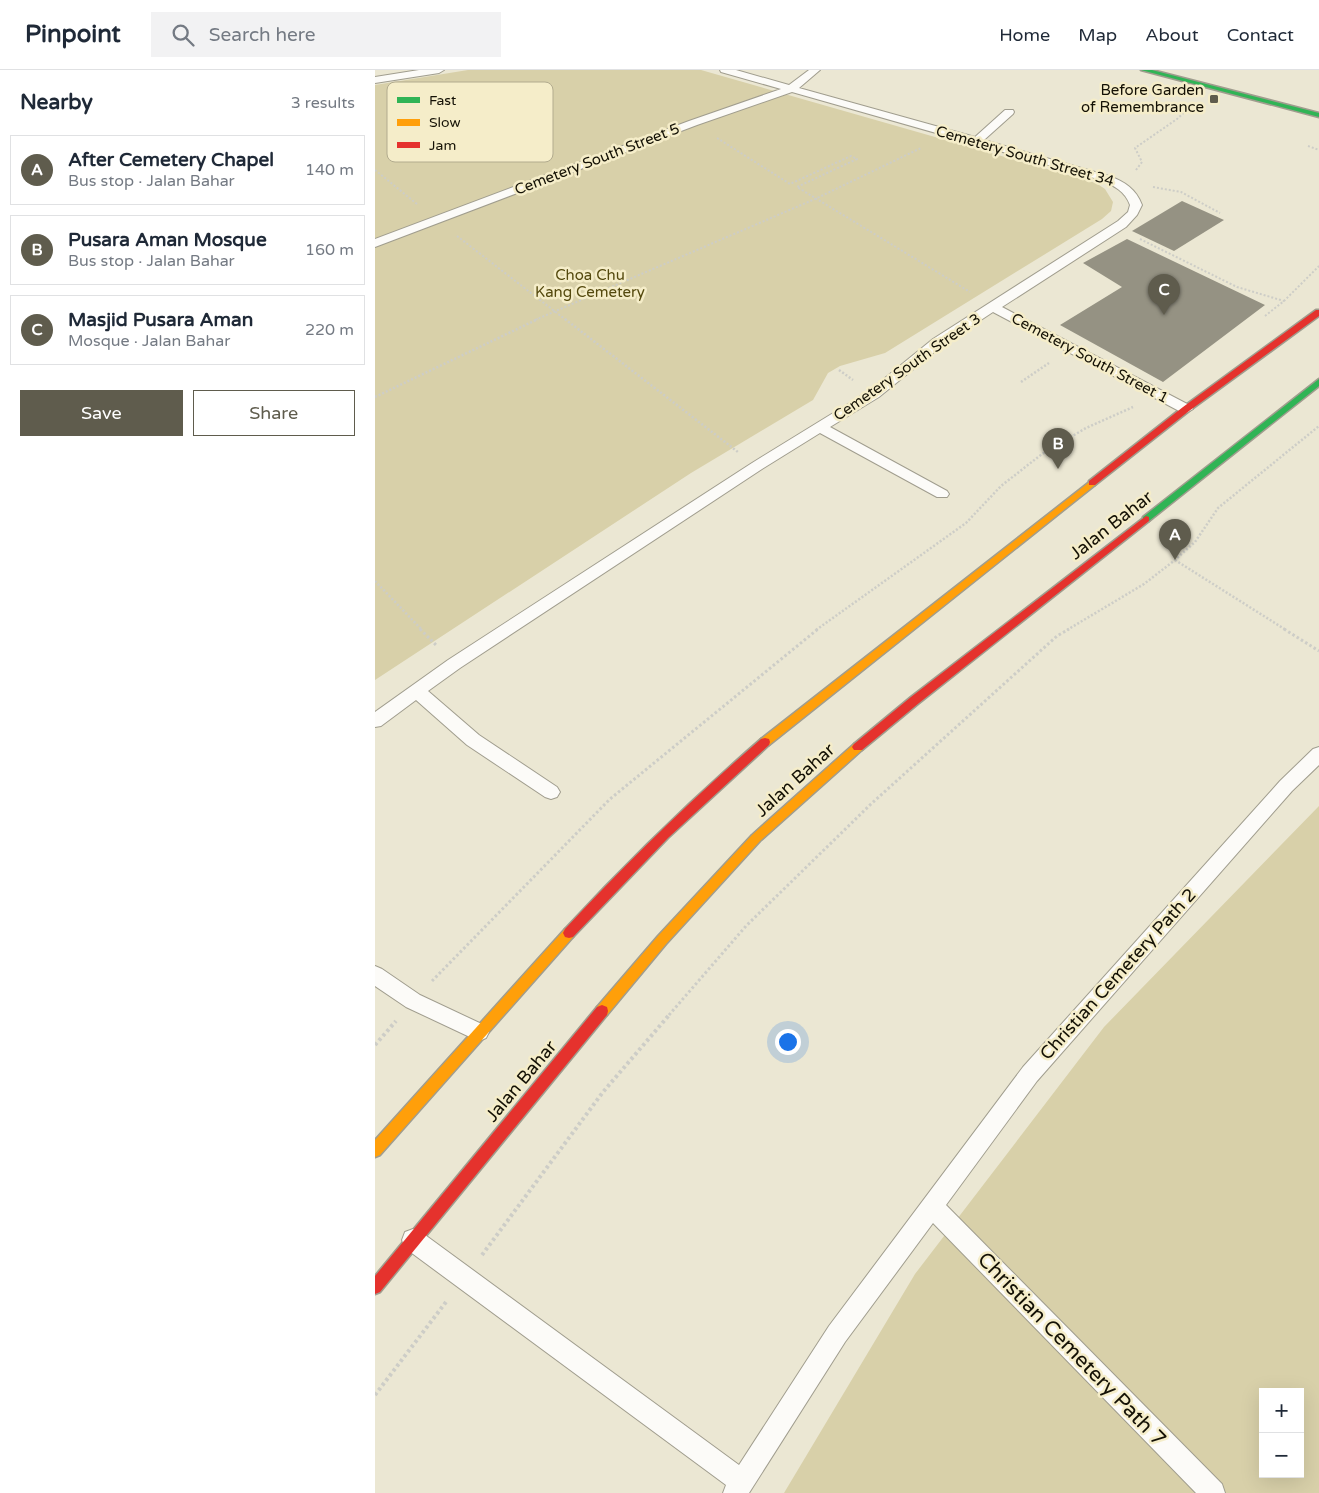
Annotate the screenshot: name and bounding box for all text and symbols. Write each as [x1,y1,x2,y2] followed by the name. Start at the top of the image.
[151,12,501,57] search box
[25,20,121,49] text: Pinpoint
[169,21,197,49] icon: search
[209,24,316,46] text: Search here
[999,24,1050,46] text: Home
[1078,24,1117,46] text: Map
[1145,24,1199,46] text: About
[1227,24,1294,46] text: Contact
[1081,81,1204,116] place label: Before Garden of Remembrance
[387,82,553,162] legend
[20,90,93,115] text: Nearby
[429,92,457,109] text: Fast
[291,93,355,113] text: 3 results
[1208,93,1220,105] marker: Before Garden of Remembrance
[429,114,461,131] text: Slow
[512,119,682,199] street label: Cemetery South Street 5
[934,122,1116,190] street label: Cemetery South Street 34
[429,137,456,154] text: Jam
[68,149,274,171] text: After Cemetery Chapel
[31,160,43,180] text: A
[305,160,354,180] text: 140 m
[68,171,235,191] text: Bus stop · Jalan Bahar
[68,229,267,251] text: Pusara Aman Mosque
[31,240,43,260] text: B
[305,240,354,260] text: 160 m
[68,251,235,271] text: Bus stop · Jalan Bahar
[535,266,645,301] park label: Choa Chu Kang Cemetery
[1148,274,1180,315] pin: C
[68,309,253,331] text: Masjid Pusara Aman
[830,309,984,425] street label: Cemetery South Street 3
[1008,309,1172,407] street label: Cemetery South Street 1
[31,320,43,340] text: C
[305,320,354,340] text: 220 m
[68,331,230,351] text: Mosque · Jalan Bahar
[20,390,183,436] button: Save
[193,390,355,436] button: Share
[1042,428,1074,469] pin: B
[1065,486,1157,564] street label: Jalan Bahar
[1159,519,1191,560] pin: A
[751,739,839,821] street label: Jalan Bahar
[1035,884,1201,1064] street label: Christian Cemetery Path 2
[775,1029,801,1055] your location
[481,1036,561,1126] street label: Jalan Bahar
[972,1247,1171,1452] street label: Christian Cemetery Path 7
[1259,1388,1304,1478] map controls
[1259,1388,1304,1433] button: +
[1259,1433,1304,1478] button: −

